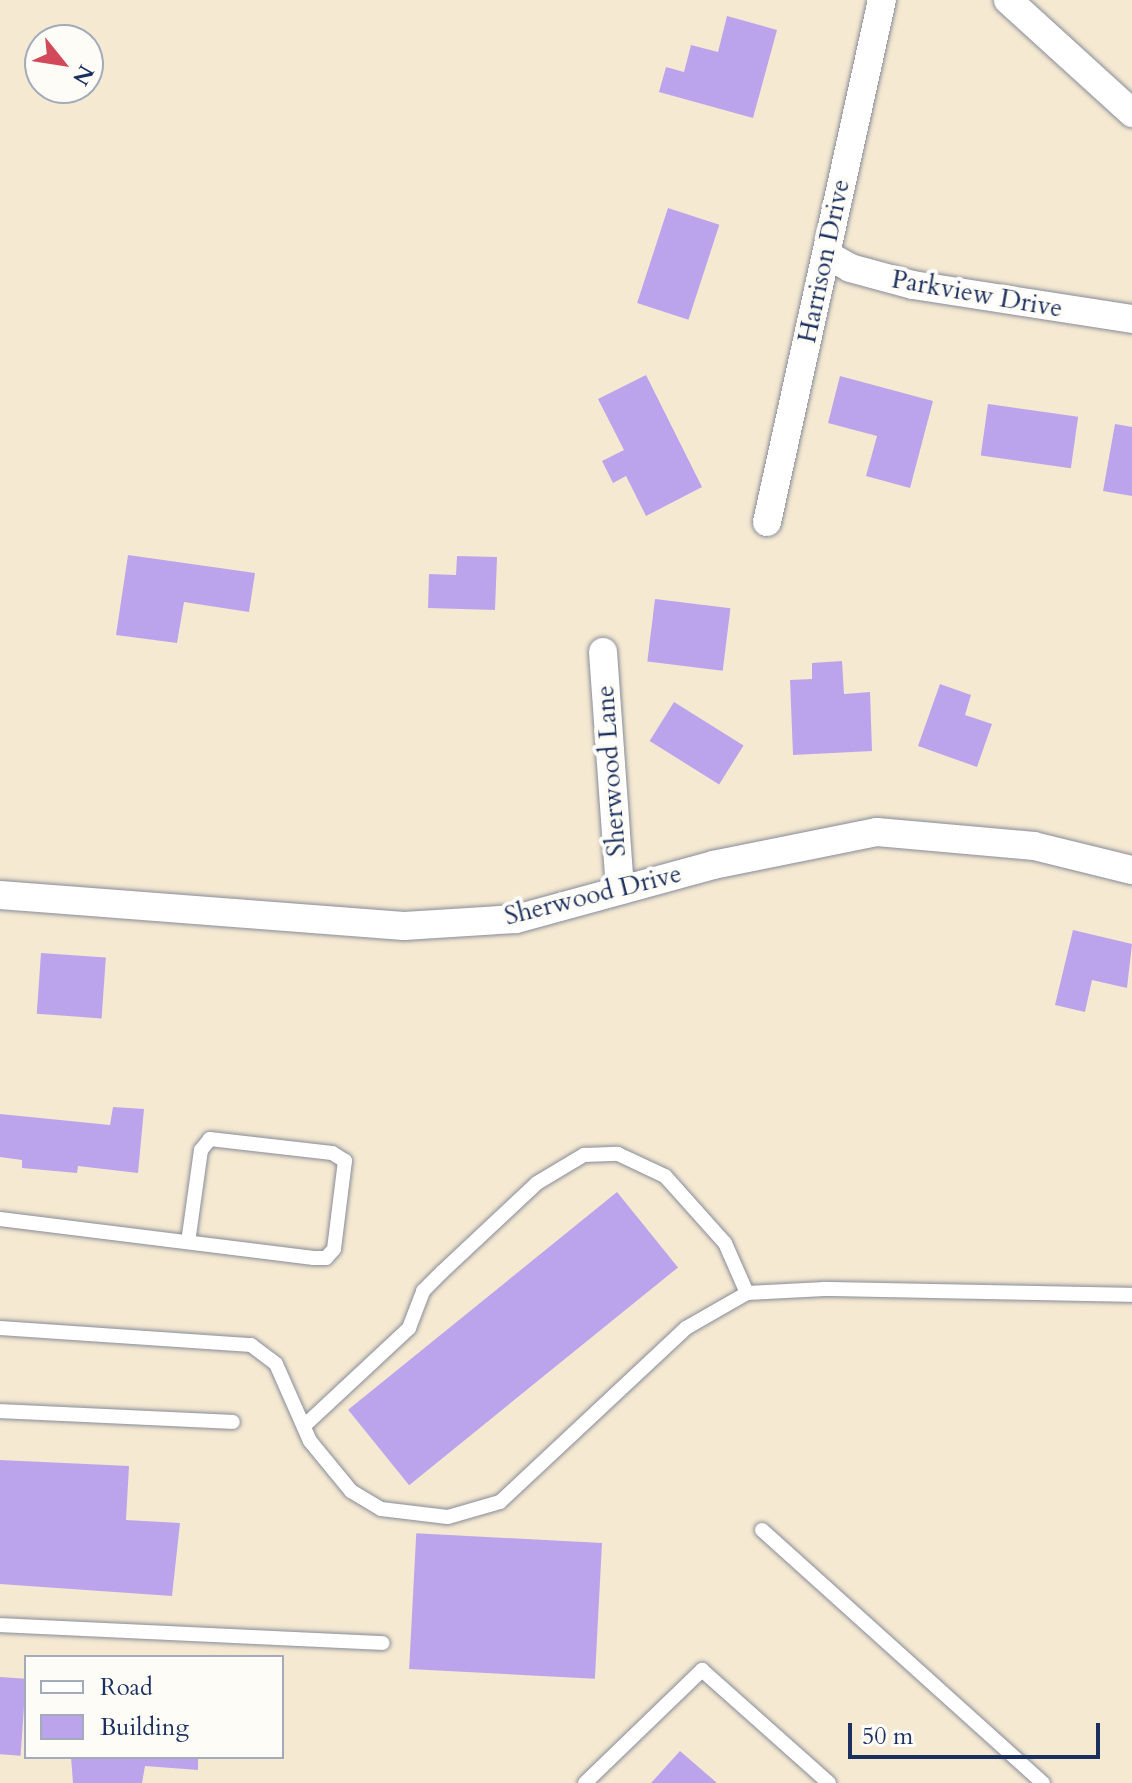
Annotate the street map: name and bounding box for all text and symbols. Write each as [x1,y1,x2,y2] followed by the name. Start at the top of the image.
[24,24,104,104] north arrow
[65,59,101,91] text: N
[791,176,857,346] street label: Harrison Drive
[889,264,1065,324] street label: Parkview Drive
[589,684,633,858] street label: Sherwood Lane
[501,858,685,932] street label: Sherwood Drive
[24,1655,284,1759] legend
[100,1671,153,1704] text: Road
[852,1707,1104,1757] scale bar
[100,1711,189,1744] text: Building
[862,1720,913,1753] text: 50 m

